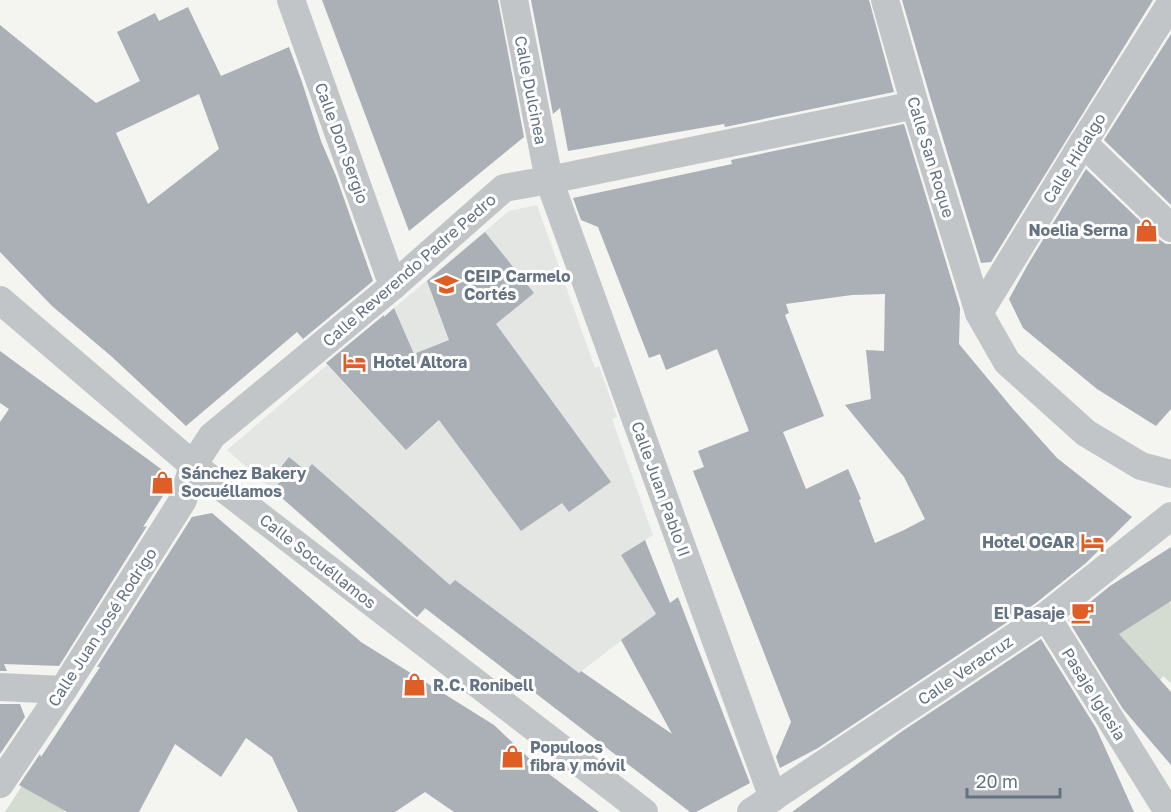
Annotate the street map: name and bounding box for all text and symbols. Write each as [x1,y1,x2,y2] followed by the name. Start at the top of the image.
[511,34,551,146] street label: Calle Dulcinea
[311,80,373,206] street label: Calle Don Sergio
[903,94,959,220] street label: Calle San Roque
[1038,109,1110,207] street label: Calle Hidalgo
[318,189,500,351] street label: Calle Reverendo Padre Pedro
[1133,217,1159,243] shop icon: Noelia Serna
[1028,220,1128,240] place label: Noelia Serna
[464,266,571,304] place label: CEIP Carmelo Cortés
[433,272,459,298] school or university icon: CEIP Carmelo Cortés
[342,349,368,375] hotel icon: Hotel Altora
[373,352,467,372] place label: Hotel Altora
[627,419,695,559] street label: Calle Juan Pablo II
[181,463,307,501] place label: Sánchez Bakery Socuéllamos
[150,469,176,495] shop icon: Sánchez Bakery Socuéllamos
[256,509,380,613] street label: Calle Socuéllamos
[1080,529,1106,555] hotel icon: Hotel OGAR
[982,532,1075,552] place label: Hotel OGAR
[43,544,161,710] street label: Calle Juan José Rodrigo
[1070,600,1096,626] cafe icon: El Pasaje
[994,603,1065,623] place label: El Pasaje
[914,631,1016,709] street label: Calle Veracruz
[1058,644,1130,744] street label: Pasaje Iglesia
[402,672,428,698] shop icon: R.C. Ronibell
[433,675,534,695] place label: R.C. Ronibell
[530,737,626,775] place label: Populoos fibra y móvil
[499,743,525,769] shop icon: Populoos fibra y móvil
[967,761,1060,799] scale bar
[976,770,1018,792] text: 20 m

